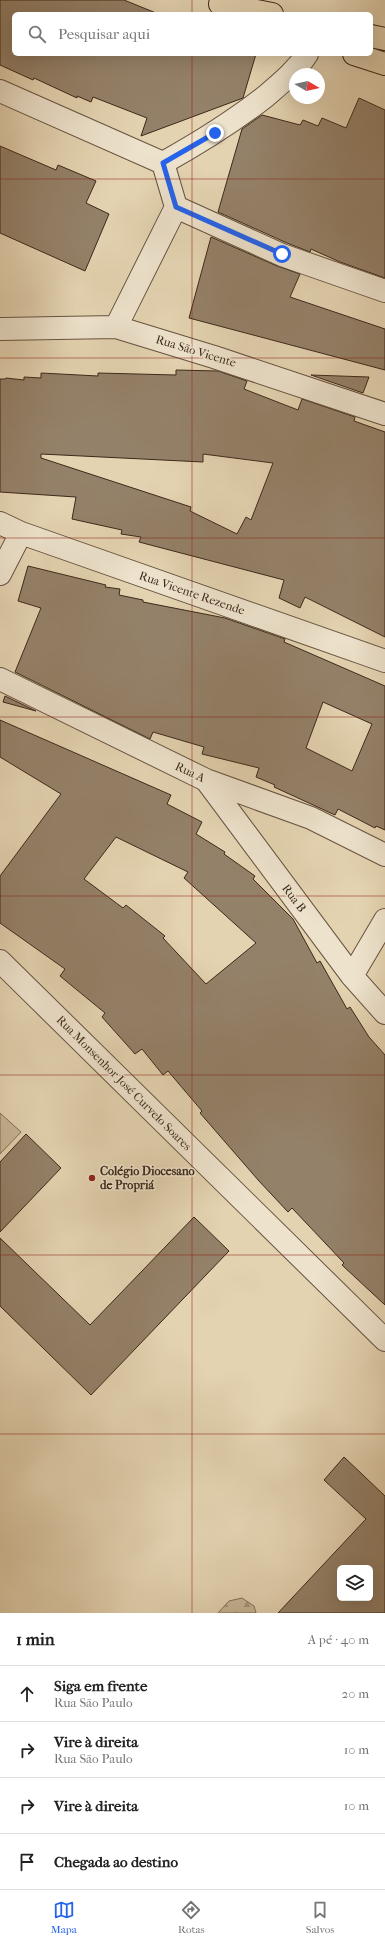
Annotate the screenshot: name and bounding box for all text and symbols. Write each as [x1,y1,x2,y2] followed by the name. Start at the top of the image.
[12,12,373,56] search box
[26,23,48,45] icon: search
[58,25,150,43] text: Pesquisar aqui
[289,68,325,104] north arrow
[206,124,224,142] route end
[273,245,291,263] route start
[154,332,238,370] street label: Rua São Vicente
[137,568,247,618] street label: Rua Vicente Rezende
[173,759,207,785] street label: Rua A
[279,881,309,915] street label: Rua B
[54,1013,195,1154] street label: Rua Monsenhor José Curvelo Soares
[100,1164,195,1193] place label: Colégio Diocesano de Propriá
[87,1173,97,1183] marker: Colégio Diocesano de Propriá
[337,1565,373,1601] map controls
[337,1565,373,1601] button: layers
[16,1629,55,1649] text: 1 min
[308,1632,369,1647] text: A pé · 40 m
[54,1677,147,1695] text: Siga em frente
[16,1683,38,1705] icon: ahead
[342,1686,369,1701] text: 20 m
[54,1695,133,1710] text: Rua São Paulo
[54,1733,138,1751] text: Vire à direita
[16,1739,38,1761] icon: right
[344,1742,369,1757] text: 10 m
[54,1751,133,1766] text: Rua São Paulo
[16,1795,38,1817] icon: right
[54,1797,138,1815] text: Vire à direita
[344,1798,369,1813] text: 10 m
[16,1851,38,1873] icon: arrive
[54,1853,178,1871] text: Chegada ao destino
[51,1899,77,1936] tab: Mapa
[178,1899,205,1936] tab: Rotas
[306,1899,334,1936] tab: Salvos

